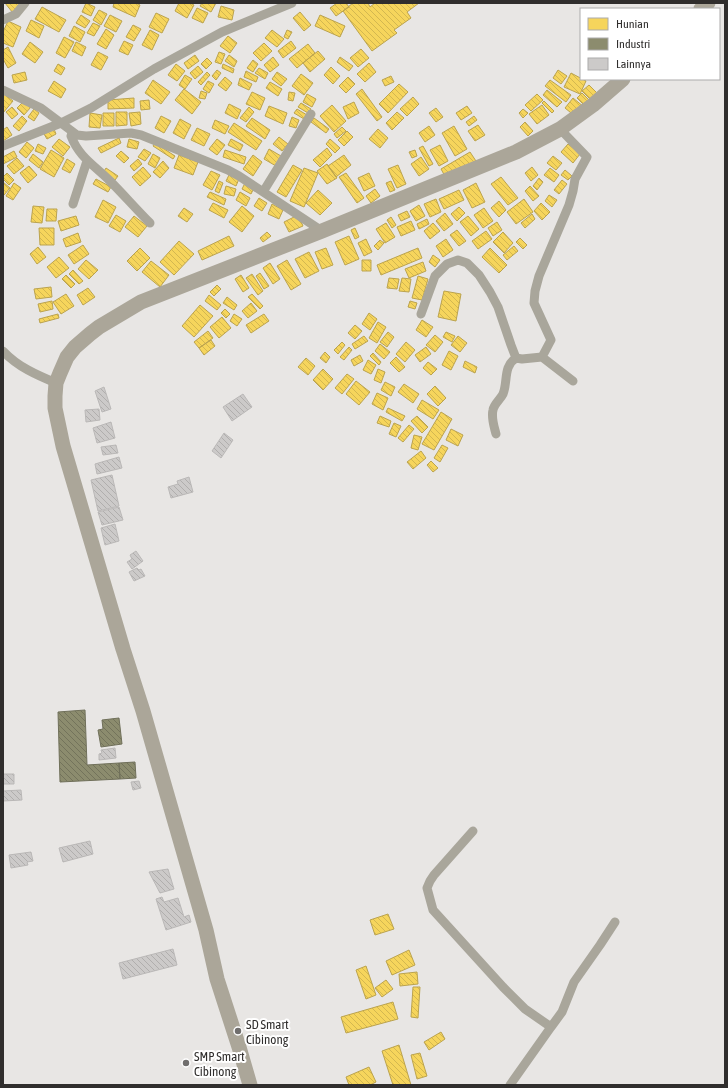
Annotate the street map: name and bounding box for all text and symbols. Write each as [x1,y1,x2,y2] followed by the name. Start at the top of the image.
[580,8,720,80] legend
[616,17,649,31] text: Hunian
[616,37,650,51] text: Industri
[616,57,651,71] text: Lainnya
[246,1017,289,1047] place label: SD Smart Cibinong
[233,1026,243,1036] marker: SD Smart Cibinong
[194,1049,245,1079] place label: SMP Smart Cibinong
[181,1058,191,1068] marker: SMP Smart Cibinong

